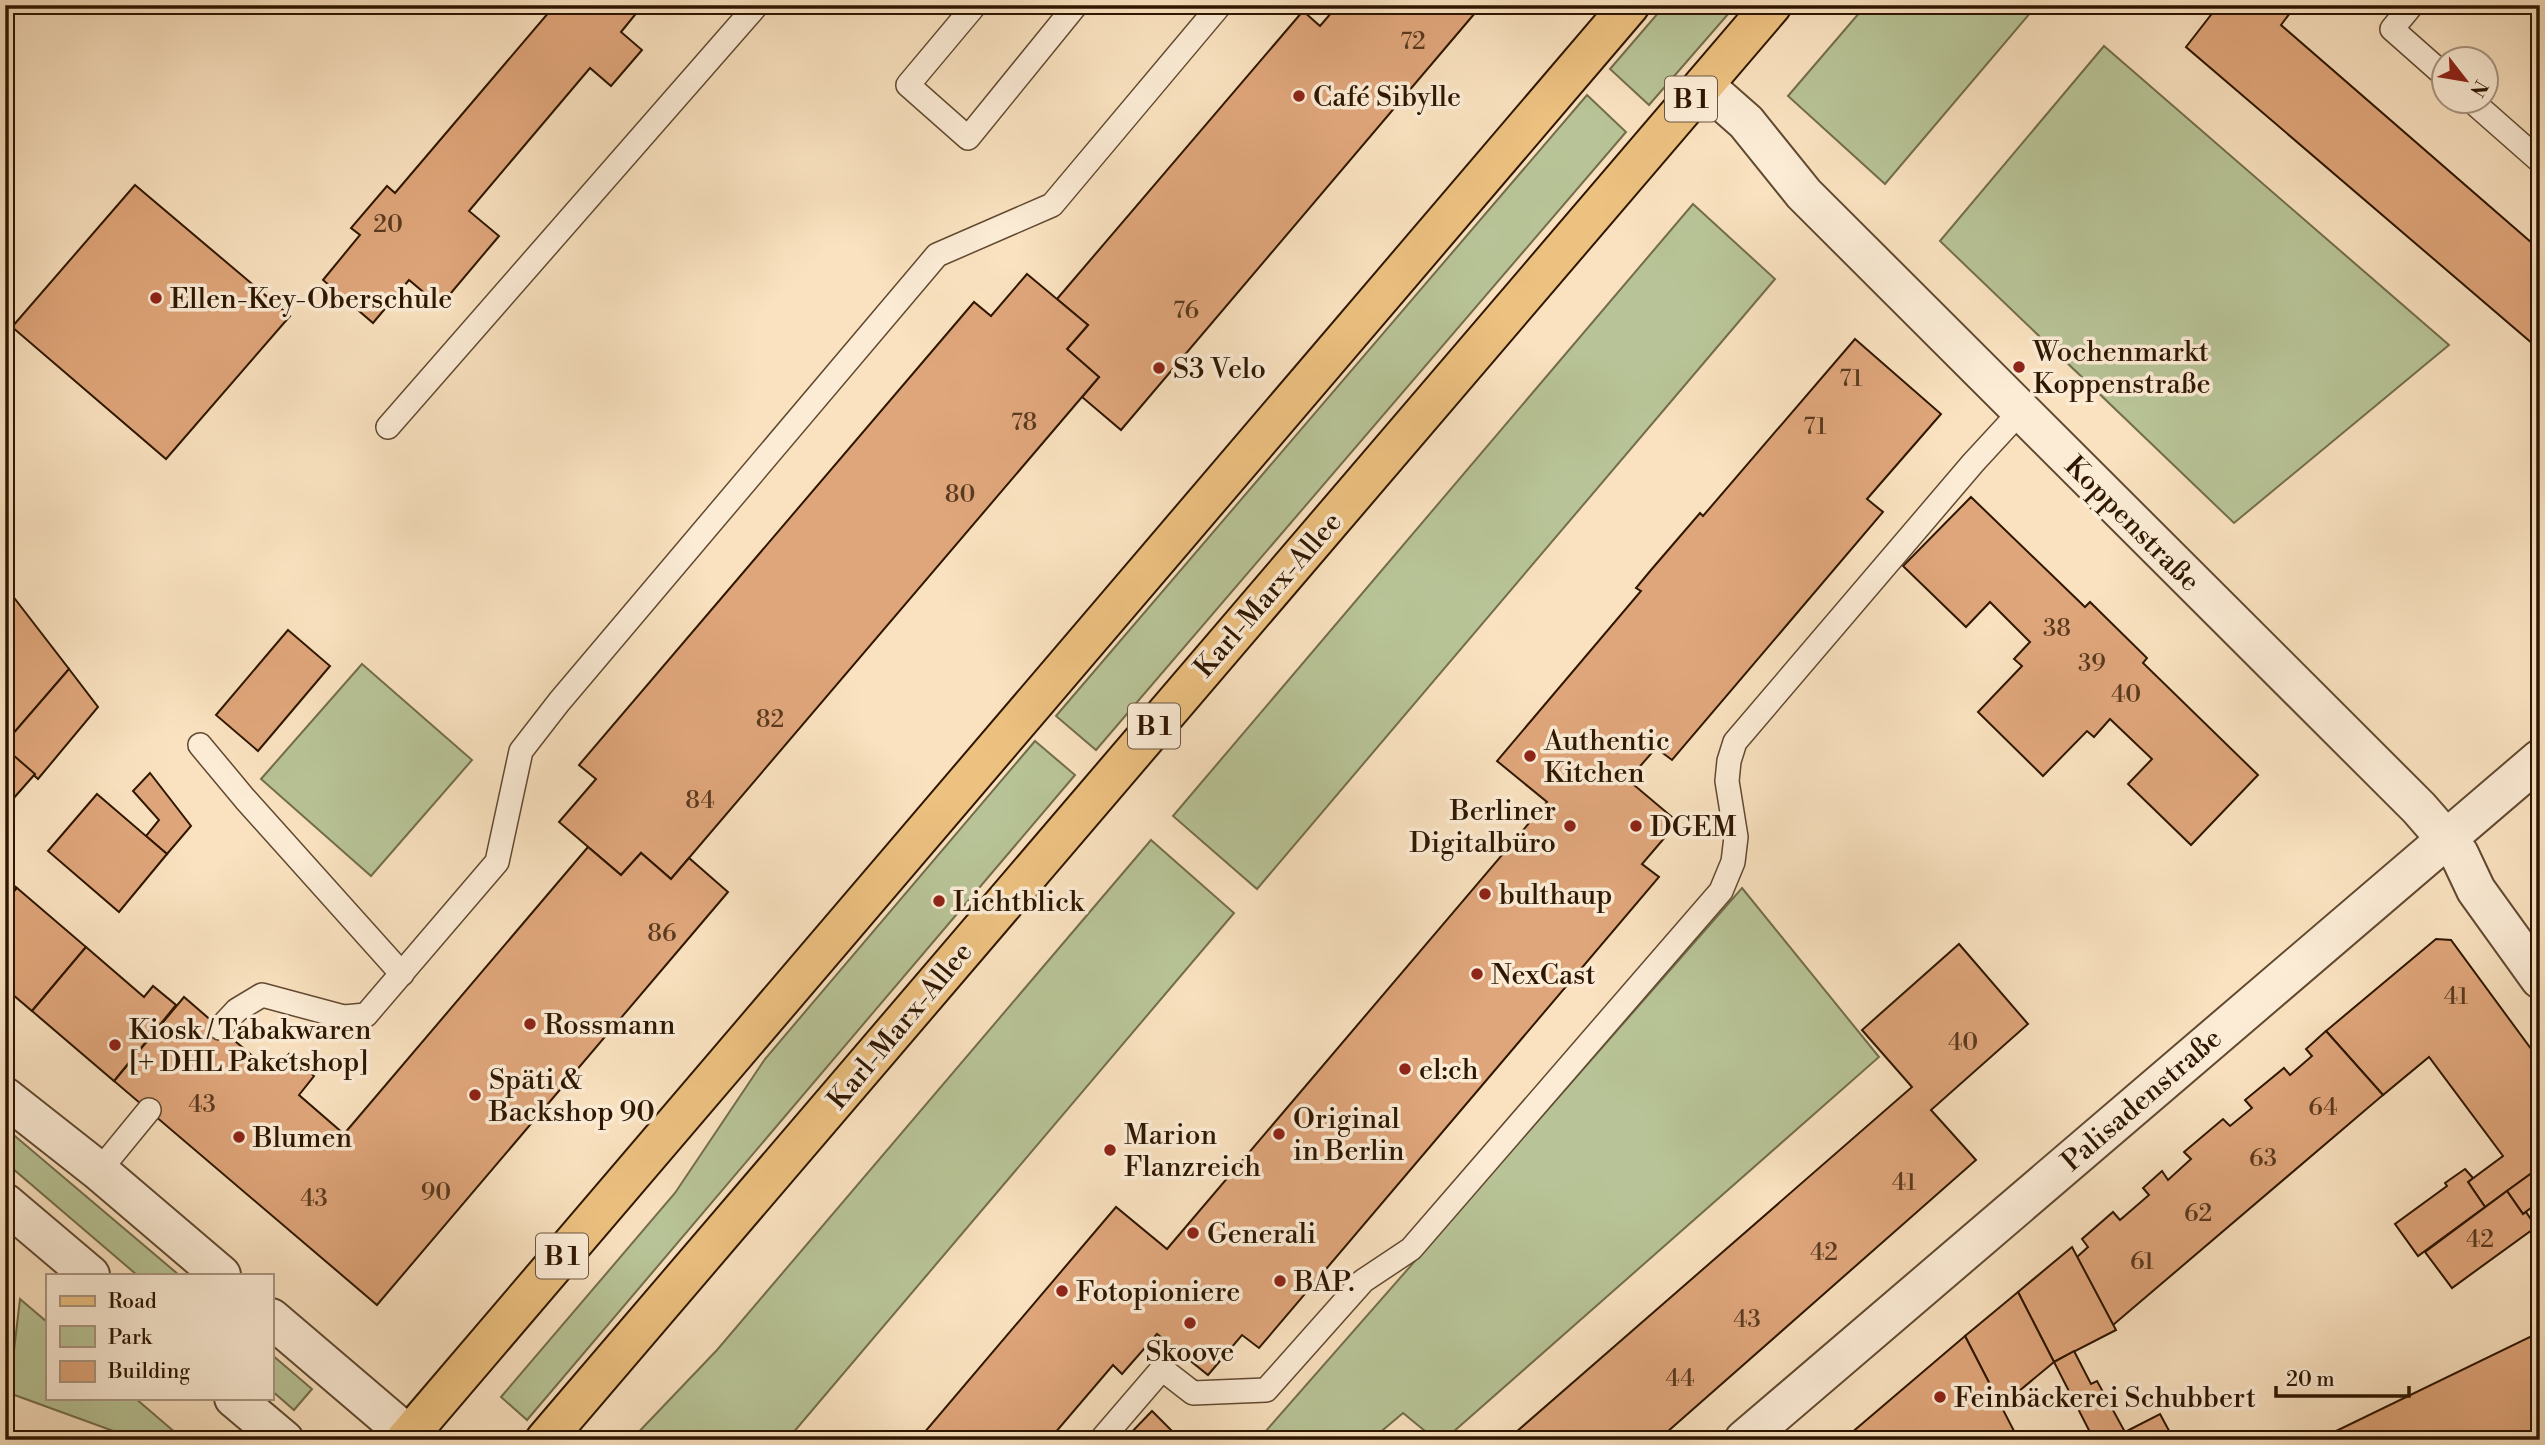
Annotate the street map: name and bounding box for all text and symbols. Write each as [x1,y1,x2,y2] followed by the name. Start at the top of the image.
[1400,27,1426,57] house number: 72
[2430,46,2500,116] north arrow
[1665,76,1717,122] road number: B 1
[2465,76,2493,101] text: N
[1313,80,1461,115] place label: Café Sibylle
[1291,88,1307,104] marker: Café Sibylle
[373,210,403,240] house number: 20
[170,282,452,317] place label: Ellen-Key-Oberschule
[148,290,164,306] marker: Ellen-Key-Oberschule
[1173,296,1199,326] house number: 76
[2032,335,2211,402] place label: Wochenmarkt Koppenstraße
[1173,352,1266,387] place label: S3 Velo
[2011,359,2027,375] marker: Wochenmarkt Koppenstraße
[1151,360,1167,376] marker: S3 Velo
[1839,364,1863,394] house number: 71
[1011,408,1037,438] house number: 78
[1803,412,1827,442] house number: 71
[2057,449,2207,599] street label: Koppenstraße
[945,480,975,510] house number: 80
[1187,505,1350,685] street label: Karl-Marx-Allee
[2043,614,2071,644] house number: 38
[2078,649,2106,679] house number: 39
[2111,680,2141,710] house number: 40
[1128,704,1180,748] road number: B 1
[756,705,784,735] house number: 82
[1543,724,1670,791] place label: Authentic Kitchen
[1522,748,1538,764] marker: Authentic Kitchen
[685,786,715,816] house number: 84
[1409,794,1556,861] place label: Berliner Digitalbüro
[1650,810,1737,845] place label: DGEM
[1562,818,1578,834] marker: Berliner Digitalbüro
[1628,818,1644,834] marker: DGEM
[1499,878,1612,913] place label: bulthaup
[953,885,1085,920] place label: Lichtblick
[1477,886,1493,902] marker: bulthaup
[931,893,947,909] marker: Lichtblick
[647,919,677,949] house number: 86
[820,935,980,1117] street label: Karl-Marx-Allee
[1491,958,1596,993] place label: NexCast
[1469,966,1485,982] marker: NexCast
[2444,982,2469,1012] house number: 41
[544,1008,676,1043] place label: Rossmann
[129,1013,372,1080] place label: Kiosk / Tabakwaren [+ DHL Paketshop]
[522,1016,538,1032] marker: Rossmann
[2055,1021,2229,1179] street label: Palisadenstraße
[1948,1028,1978,1058] house number: 40
[107,1037,123,1053] marker: Kiosk / Tabakwaren [+ DHL Paketshop]
[1419,1053,1479,1088] place label: el:ch
[1397,1061,1413,1077] marker: el:ch
[488,1063,655,1130] place label: Späti & Backshop 90
[467,1087,483,1103] marker: Späti & Backshop 90
[188,1090,216,1120] house number: 43
[2308,1093,2338,1123] house number: 64
[1293,1102,1405,1169] place label: Original in Berlin
[1124,1118,1261,1185] place label: Marion Flanzreich
[252,1121,353,1156] place label: Blumen
[1271,1126,1287,1142] marker: Original in Berlin
[231,1129,247,1145] marker: Blumen
[1102,1142,1118,1158] marker: Marion Flanzreich
[2249,1144,2277,1174] house number: 63
[1892,1168,1917,1198] house number: 41
[421,1178,451,1208] house number: 90
[300,1184,328,1214] house number: 43
[2184,1199,2212,1229] house number: 62
[1207,1217,1316,1252] place label: Generali
[1185,1225,1201,1241] marker: Generali
[2466,1225,2494,1255] house number: 42
[536,1233,588,1278] road number: B 1
[1810,1238,1838,1268] house number: 42
[2130,1247,2155,1277] house number: 61
[1293,1265,1355,1300] place label: BAP.
[1272,1273,1288,1289] marker: BAP.
[46,1274,273,1400] legend
[1076,1275,1240,1310] place label: Fotopioniere
[1054,1283,1070,1299] marker: Fotopioniere
[108,1289,157,1315] text: Road
[1733,1305,1761,1335] house number: 43
[1182,1315,1198,1331] marker: Skoove
[108,1325,153,1351] text: Park
[1146,1335,1234,1370] place label: Skoove
[2276,1354,2408,1398] scale bar
[107,1359,190,1385] text: Building
[1665,1364,1695,1394] house number: 44
[2286,1367,2335,1393] text: 20 m
[1954,1381,2256,1416] place label: Feinbäckerei Schubbert
[1932,1389,1948,1405] marker: Feinbäckerei Schubbert

